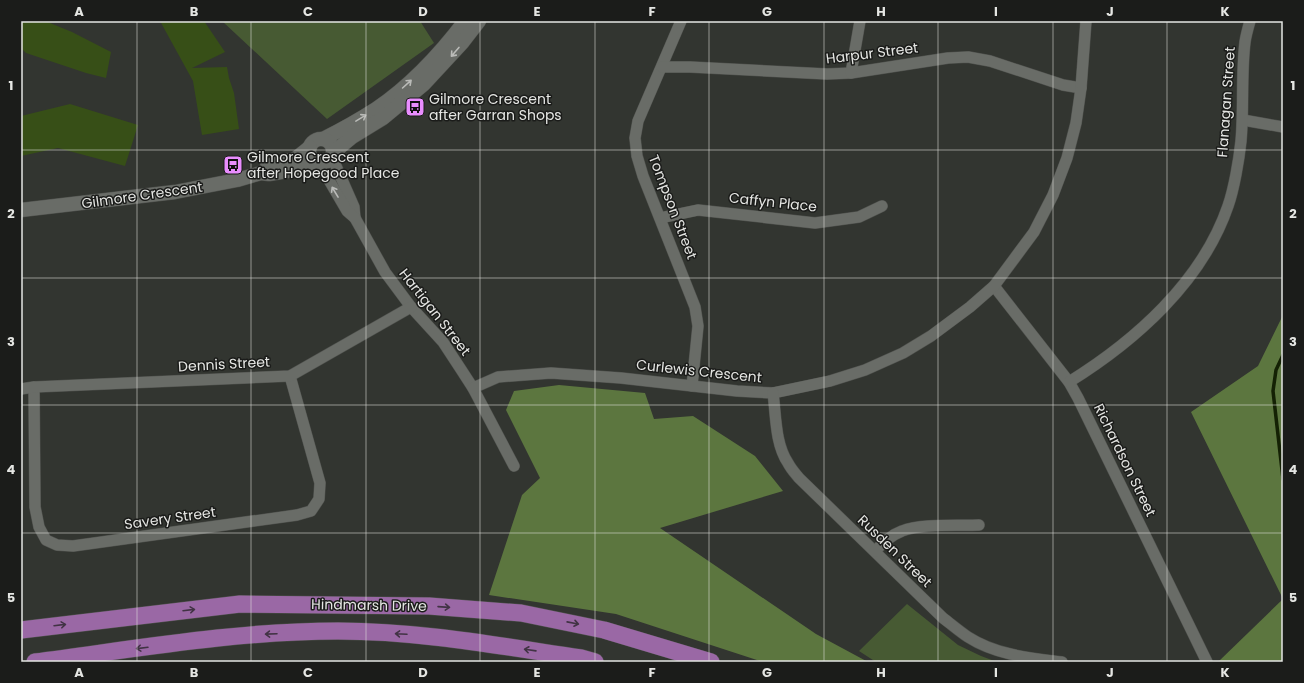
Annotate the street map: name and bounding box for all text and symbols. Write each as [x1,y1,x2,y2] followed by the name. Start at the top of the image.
[74,2,84,21] text: A
[190,2,199,21] text: B
[303,2,313,21] text: C
[418,2,428,21] text: D
[533,2,541,21] text: E
[648,2,656,21] text: F
[762,2,772,21] text: G
[876,2,886,21] text: H
[994,2,998,21] text: I
[1106,2,1114,21] text: J
[1220,2,1230,21] text: K
[825,37,919,69] street label: Harpur Street
[1212,46,1240,158] street label: Flanagan Street
[450,47,459,57] one-way arrow
[9,76,13,95] text: 1
[1291,76,1295,95] text: 1
[402,80,412,89] one-way arrow
[429,89,562,125] place label: Gilmore Crescent after Garran Shops
[404,96,426,118] bus stop icon: Gilmore Crescent after Garran Shops
[355,114,367,122] one-way arrow
[247,147,400,183] place label: Gilmore Crescent after Hopegood Place
[644,152,702,262] street label: Tompson Street
[222,154,244,176] bus stop icon: Gilmore Crescent after Hopegood Place
[80,177,204,213] street label: Gilmore Crescent
[331,186,339,198] one-way arrow
[728,187,818,217] street label: Caffyn Place
[7,204,15,223] text: 2
[1289,204,1297,223] text: 2
[395,264,475,360] street label: Hartigan Street
[7,332,15,351] text: 3
[1289,332,1297,351] text: 3
[178,352,270,376] street label: Dennis Street
[635,354,763,388] street label: Curlewis Crescent
[1089,400,1161,520] street label: Richardson Street
[7,460,16,479] text: 4
[1289,460,1298,479] text: 4
[123,502,217,534] street label: Savery Street
[853,510,937,592] street label: Rusden Street
[7,588,15,607] text: 5
[1289,588,1297,607] text: 5
[311,594,427,616] street label: Hindmarsh Drive
[437,603,450,610] one-way arrow
[182,606,195,613] one-way arrow
[566,620,579,628] one-way arrow
[53,621,66,629] one-way arrow
[265,631,278,638] one-way arrow
[395,631,408,638] one-way arrow
[136,644,149,652] one-way arrow
[524,646,537,654] one-way arrow
[74,663,84,682] text: A
[190,663,199,682] text: B
[303,663,313,682] text: C
[418,663,428,682] text: D
[533,663,541,682] text: E
[648,663,656,682] text: F
[762,663,772,682] text: G
[876,663,886,682] text: H
[994,663,998,682] text: I
[1106,663,1114,682] text: J
[1220,663,1230,682] text: K

